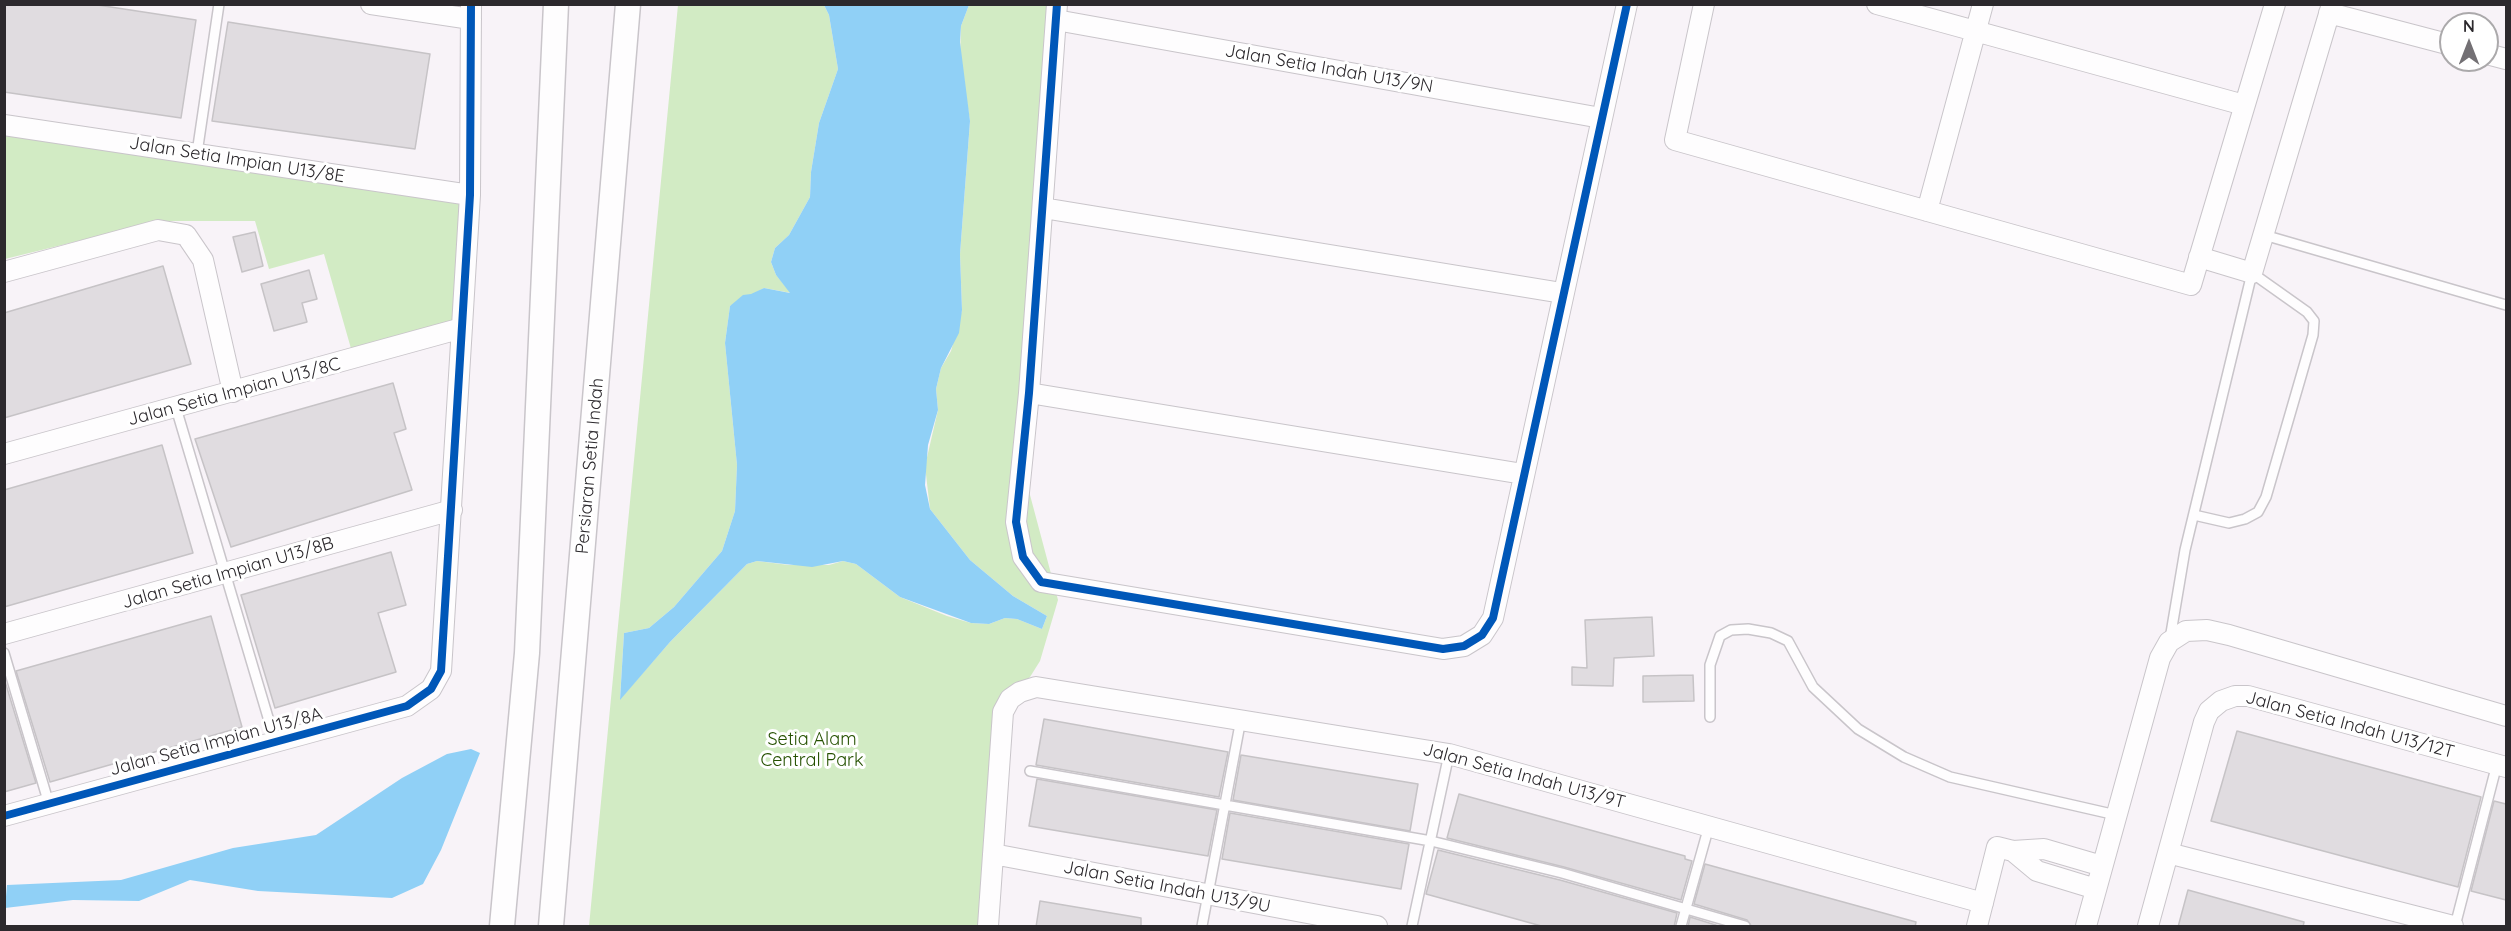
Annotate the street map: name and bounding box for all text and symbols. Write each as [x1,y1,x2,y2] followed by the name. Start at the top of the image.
[2439,12,2499,72] north arrow
[2463,16,2475,36] text: N
[1223,40,1435,98] street label: Jalan Setia Indah U13/9N
[128,132,346,188] street label: Jalan Setia Impian U13/8E
[125,353,343,431] street label: Jalan Setia Impian U13/8C
[572,377,608,555] street label: Persiaran Setia Indah
[120,532,336,614] street label: Jalan Setia Impian U13/8B
[2243,687,2457,763] street label: Jalan Setia Indah U13/12T
[107,703,325,781] street label: Jalan Setia Impian U13/8A
[760,729,864,771] park label: Setia Alam Central Park
[1420,739,1628,813] street label: Jalan Setia Indah U13/9T
[1062,856,1272,918] street label: Jalan Setia Indah U13/9U

